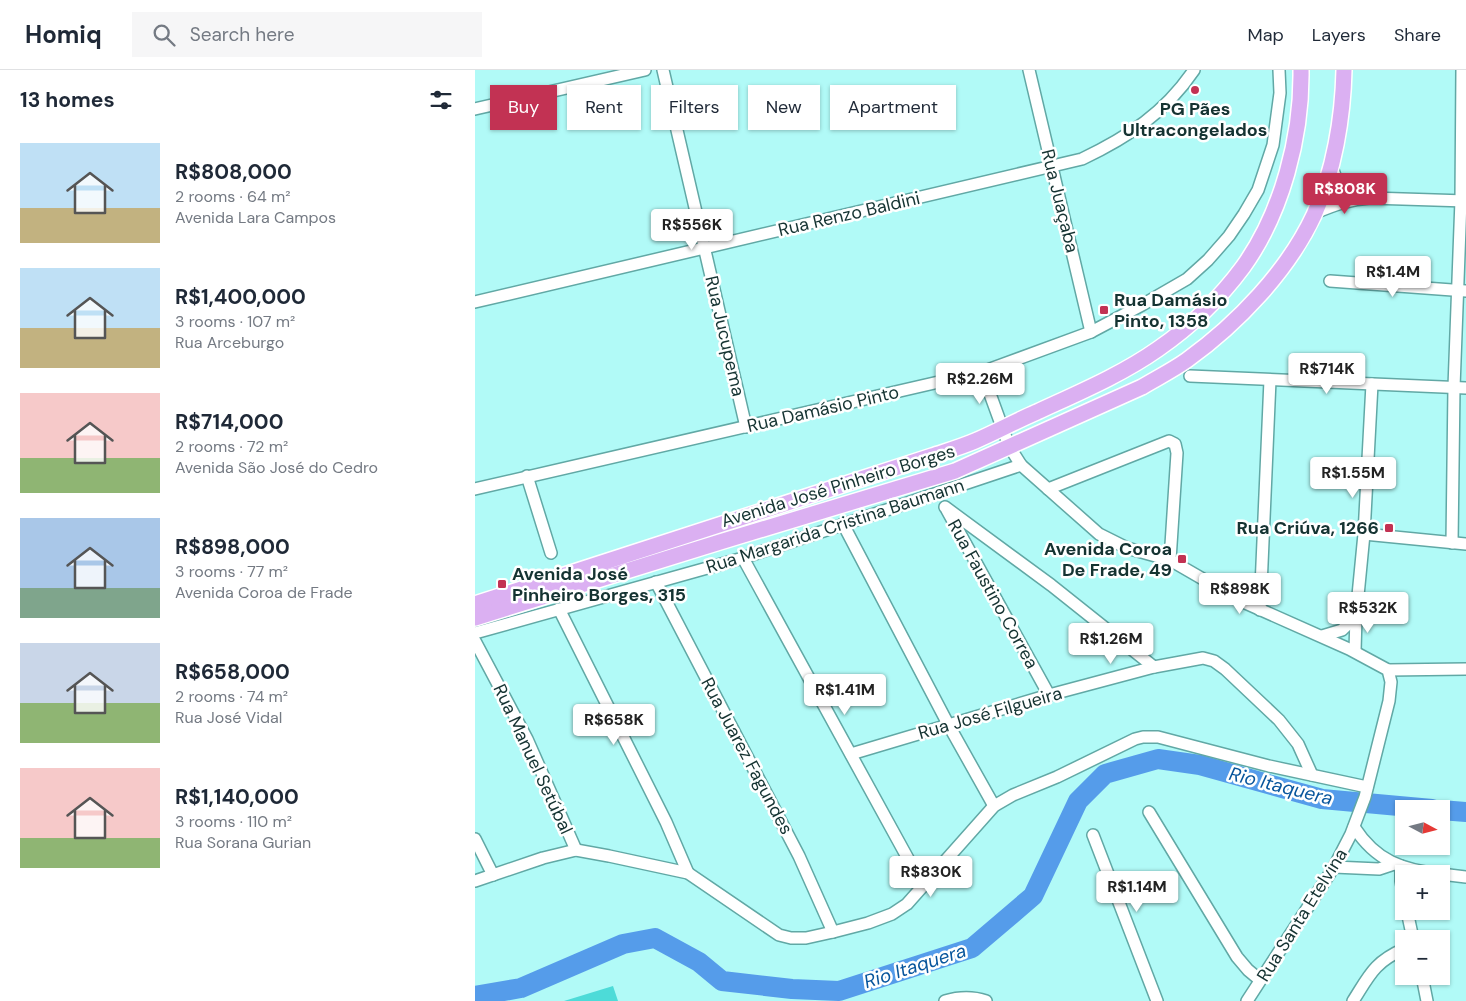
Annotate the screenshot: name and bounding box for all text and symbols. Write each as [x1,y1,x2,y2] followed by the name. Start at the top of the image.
[132,12,482,57] search box
[25,19,102,50] text: Homiq
[150,21,178,49] icon: search
[190,22,295,47] text: Search here
[1248,23,1284,47] text: Map
[1312,23,1366,47] text: Layers
[1394,23,1441,47] text: Share
[1189,84,1201,96] marker: PG Pães Ultracongelados
[490,85,557,130] chip: Buy
[567,85,641,130] chip: Rent
[651,85,738,130] chip: Filters
[748,85,820,130] chip: New
[830,85,956,130] chip: Apartment
[20,86,115,114] text: 13 homes
[427,86,455,114] icon: filters
[1123,97,1267,142] place label: PG Pães Ultracongelados
[1036,147,1084,255] street label: Rua Juaçaba
[175,158,292,186] text: R$808,000
[60,163,120,223] icon: home
[1304,172,1386,215] pin: R$808K
[1314,178,1376,199] text: R$808K
[175,186,291,207] text: 2 rooms · 64 m²
[776,186,922,242] street label: Rua Renzo Baldini
[175,207,336,228] text: Avenida Lara Campos
[651,208,733,251] pin: R$556K
[662,214,722,235] text: R$556K
[1352,256,1434,298] pin: R$1.4M
[1366,261,1420,282] text: R$1.4M
[699,273,751,399] street label: Rua Jucupema
[175,283,306,311] text: R$1,400,000
[60,288,120,348] icon: home
[1114,288,1227,333] place label: Rua Damásio Pinto, 1358
[1098,304,1110,316] marker: Rua Damásio Pinto, 1358
[175,311,295,332] text: 3 rooms · 107 m²
[175,332,284,353] text: Rua Arceburgo
[1286,352,1368,395] pin: R$714K
[1299,358,1355,379] text: R$714K
[934,362,1026,405] pin: R$2.26M
[947,368,1013,389] text: R$2.26M
[745,380,901,438] street label: Rua Damásio Pinto
[175,408,283,436] text: R$714,000
[60,413,120,473] icon: home
[175,436,288,457] text: 2 rooms · 72 m²
[718,439,958,533] street label: Avenida José Pinheiro Borges
[1307,456,1399,499] pin: R$1.55M
[175,457,378,478] text: Avenida São José do Cedro
[1321,462,1385,483] text: R$1.55M
[703,473,967,579] street label: Rua Margarida Cristina Baumann
[942,515,1044,673] street label: Rua Faustino Correa
[1237,516,1379,540] place label: Rua Criúva, 1266
[1383,522,1395,534] marker: Rua Criúva, 1266
[175,533,290,561] text: R$898,000
[1044,537,1172,582] place label: Avenida Coroa De Frade, 49
[60,538,120,598] icon: home
[1176,553,1188,565] marker: Avenida Coroa De Frade, 49
[175,561,288,582] text: 3 rooms · 77 m²
[512,562,686,607] place label: Avenida José Pinheiro Borges, 315
[1199,572,1281,615] pin: R$898K
[496,578,508,590] marker: Avenida José Pinheiro Borges, 315
[1210,578,1270,599] text: R$898K
[175,582,353,603] text: Avenida Coroa de Frade
[1327,592,1409,634] pin: R$532K
[1338,597,1398,618] text: R$532K
[1065,622,1157,665] pin: R$1.26M
[1079,628,1143,649] text: R$1.26M
[175,658,290,686] text: R$658,000
[60,663,120,723] icon: home
[695,673,799,839] street label: Rua Juarez Fagundes
[799,674,891,716] pin: R$1.41M
[815,679,875,700] text: R$1.41M
[488,680,578,838] street label: Rua Manuel Setúbal
[915,681,1065,745] street label: Rua José Filgueira
[175,686,288,707] text: 2 rooms · 74 m²
[573,704,655,746] pin: R$658K
[175,707,282,728] text: Rua José Vidal
[584,709,644,730] text: R$658K
[1227,761,1335,811] water label: Rio Itaquera
[175,783,299,811] text: R$1,140,000
[60,788,120,848] icon: home
[1395,800,1450,855] north arrow
[1395,800,1450,985] map controls
[175,811,292,832] text: 3 rooms · 110 m²
[175,832,311,853] text: Rua Sorana Gurian
[1251,844,1353,986] street label: Rua Santa Etelvina
[890,856,972,898] pin: R$830K
[900,861,962,882] text: R$830K
[1395,865,1450,920] button: +
[1091,870,1183,913] pin: R$1.14M
[1107,876,1167,897] text: R$1.14M
[1395,930,1450,985] button: −
[861,938,969,994] water label: Rio Itaquera

